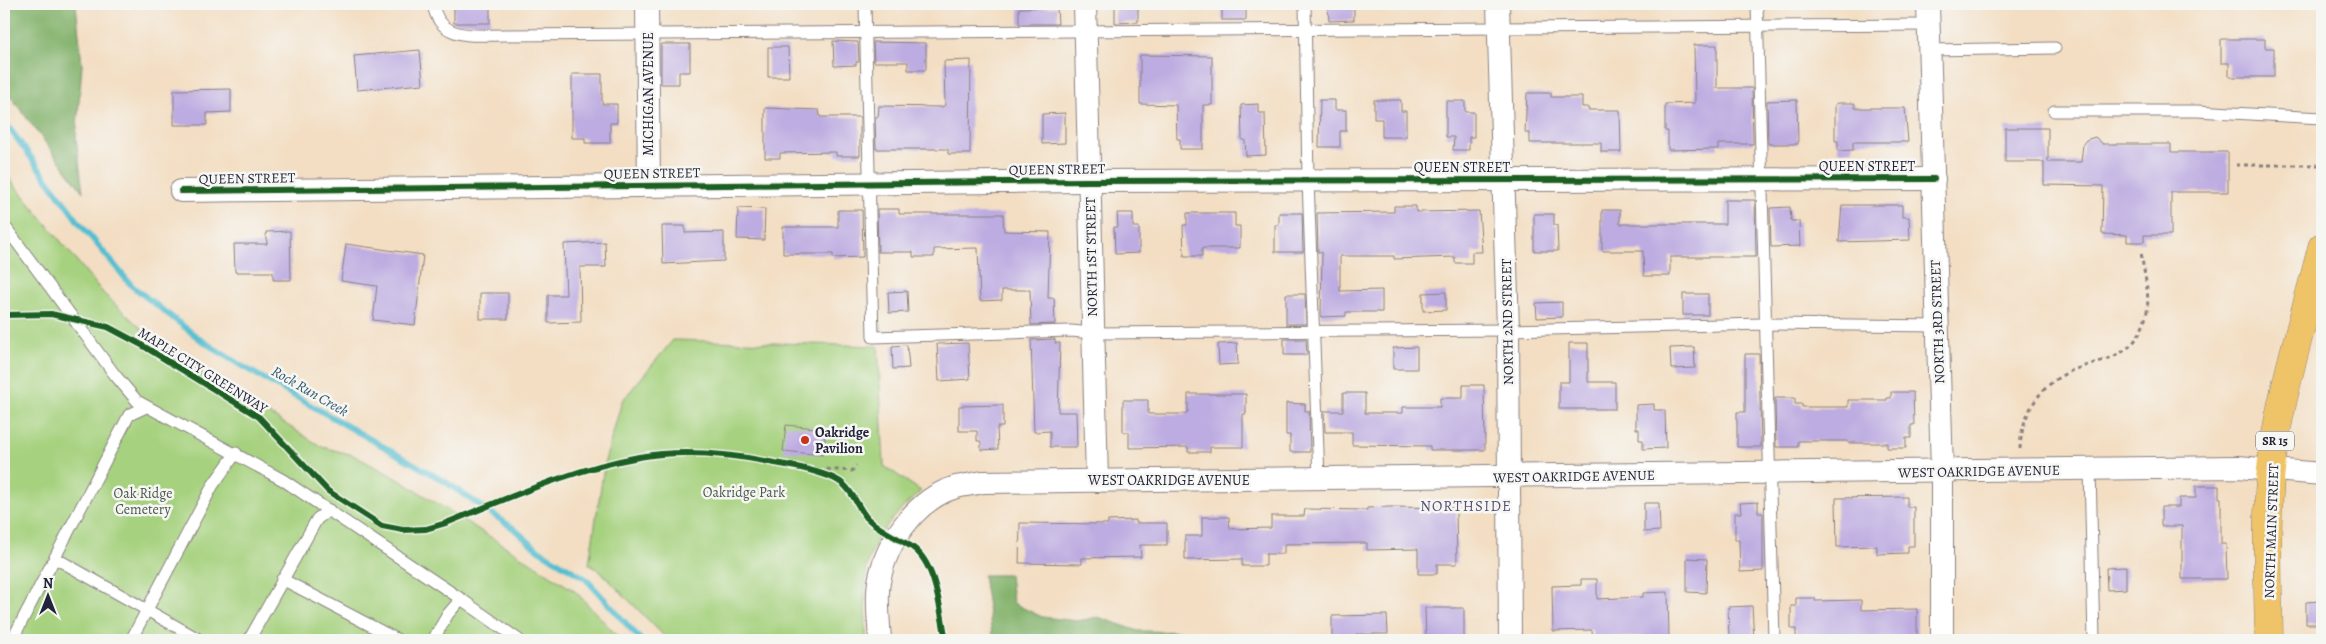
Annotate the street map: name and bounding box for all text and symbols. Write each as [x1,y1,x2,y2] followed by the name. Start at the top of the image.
[639,32,658,156] street label: MICHIGAN AVENUE
[1819,157,1916,176] street label: QUEEN STREET
[1414,158,1511,177] street label: QUEEN STREET
[1009,159,1106,180] street label: QUEEN STREET
[604,163,701,184] street label: QUEEN STREET
[199,168,296,189] street label: QUEEN STREET
[1081,197,1102,317] street label: NORTH 1ST STREET
[1497,258,1518,385] street label: NORTH 2ND STREET
[1926,259,1949,384] street label: NORTH 3RD STREET
[134,323,271,418] street label: MAPLE CITY GREENWAY
[268,361,352,421] water label: Rock Run Creek
[815,423,870,458] place label: Oakridge Pavilion
[2256,432,2294,451] road number: SR 15
[799,434,811,446] marker: Oakridge Pavilion
[1897,461,2060,482] street label: WEST OAKRIDGE AVENUE
[2260,463,2283,599] street label: NORTH MAIN STREET
[1492,466,1655,487] street label: WEST OAKRIDGE AVENUE
[1087,471,1250,490] street label: WEST OAKRIDGE AVENUE
[703,483,785,502] park label: Oakridge Park
[113,484,173,519] park label: Oak Ridge Cemetery
[1420,496,1512,516] district label: NORTHSIDE
[22,572,72,622] north arrow
[43,574,53,593] text: N

